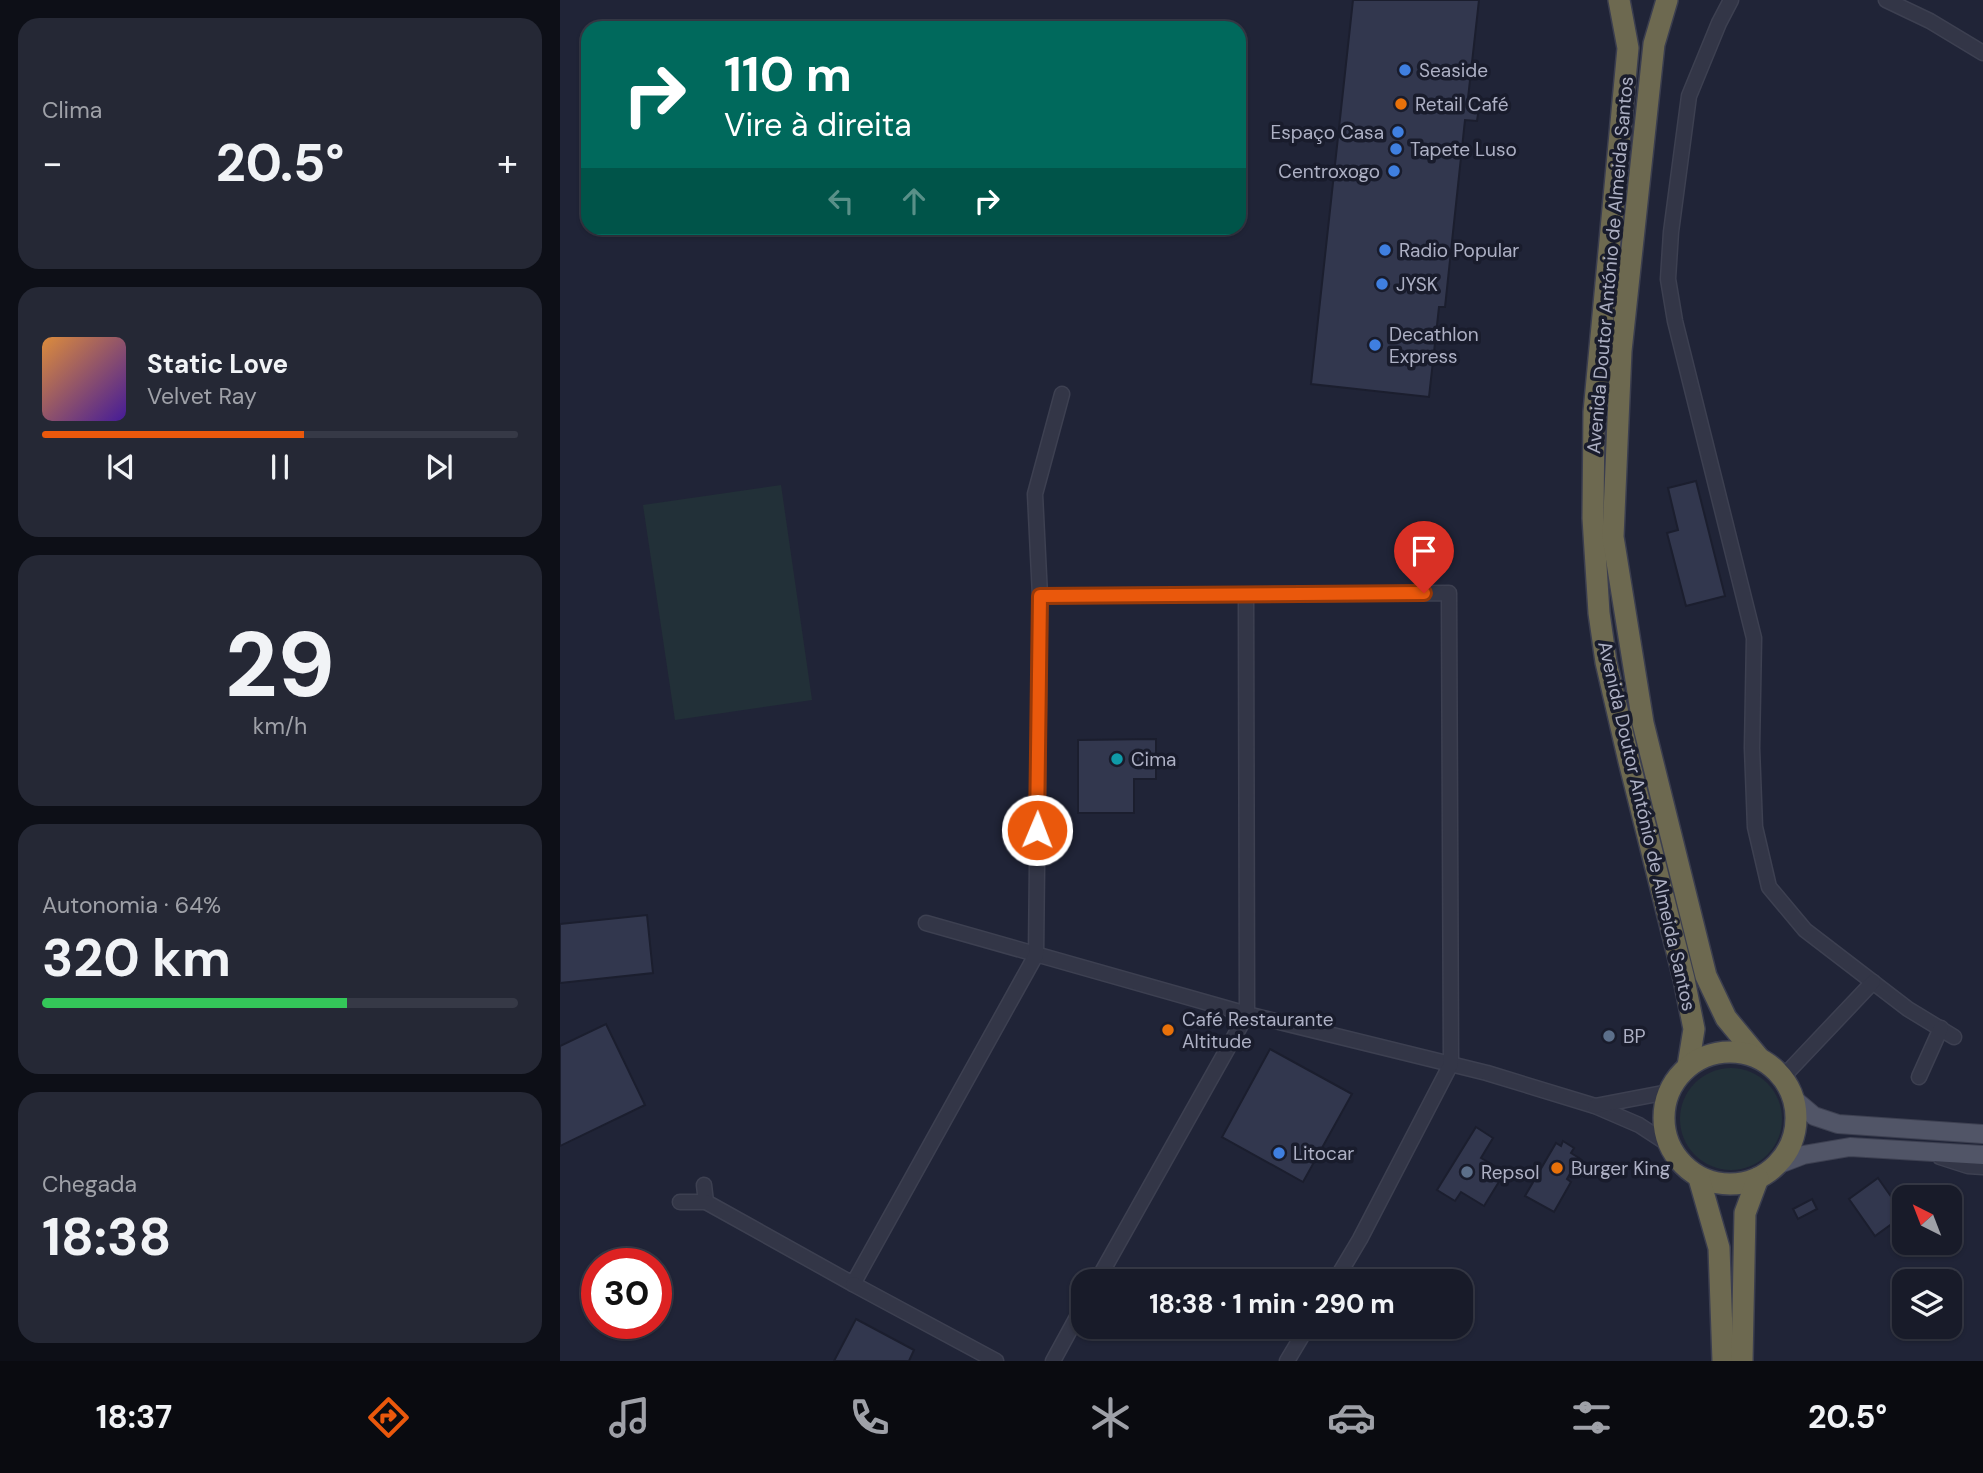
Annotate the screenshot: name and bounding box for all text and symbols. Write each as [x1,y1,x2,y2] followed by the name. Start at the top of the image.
[724,42,852,106] text: 110 m
[609,49,700,140] icon: right
[1419,58,1488,83] place label: Seaside
[1397,62,1413,78] marker: Seaside
[1581,75,1639,455] street label: Avenida Doutor António de Almeida Santos
[1415,92,1509,117] place label: Retail Café
[42,95,102,125] text: Clima
[1393,96,1409,112] marker: Retail Café
[724,104,912,146] text: Vire à direita
[1270,120,1384,145] place label: Espaço Casa
[1390,124,1406,140] marker: Espaço Casa
[216,129,344,197] text: 20.5°
[1410,137,1517,162] place label: Tapete Luso
[42,138,63,188] text: −
[497,138,518,188] text: +
[1388,141,1404,157] marker: Tapete Luso
[1278,159,1380,184] place label: Centroxogo
[1386,163,1402,179] marker: Centroxogo
[822,182,860,220] icon: left
[895,182,933,220] icon: ahead
[968,182,1006,220] icon: right
[1399,238,1519,263] place label: Radio Popular
[1377,242,1393,258] marker: Radio Popular
[1396,272,1438,297] place label: JYSK
[1374,276,1390,292] marker: JYSK
[1389,322,1479,369] place label: Decathlon Express
[1367,337,1383,353] marker: Decathlon Express
[147,347,288,381] text: Static Love
[147,381,257,411] text: Velvet Ray
[102,448,140,486] icon: previous
[261,448,299,486] icon: pause
[420,448,458,486] icon: next
[1394,521,1454,593] pin
[1405,532,1443,570] icon: arrive
[225,606,335,724] text: 29
[1592,639,1702,1013] street label: Avenida Doutor António de Almeida Santos
[253,711,307,741] text: km/h
[1131,747,1176,772] place label: Cima
[1109,751,1125,767] marker: Cima
[1000,793,1074,867] position arrow
[42,890,221,920] text: Autonomia · 64%
[42,924,231,992] text: 320 km
[1182,1007,1333,1054] place label: Café Restaurante Altitude
[1160,1022,1176,1038] marker: Café Restaurante Altitude
[1623,1024,1645,1049] place label: BP
[1601,1028,1617,1044] marker: BP
[1293,1141,1354,1166] place label: Litocar
[1271,1145,1287,1161] marker: Litocar
[1571,1156,1671,1181] place label: Burger King
[1481,1160,1539,1185] place label: Repsol
[1549,1160,1565,1176] marker: Burger King
[1459,1164,1475,1180] marker: Repsol
[42,1169,137,1199] text: Chegada
[1892,1185,1962,1255] north arrow
[1892,1185,1962,1339] map controls
[42,1203,171,1271] text: 18:38
[581,1248,672,1339] speed limit sign: 30
[1892,1269,1962,1339] button: layers
[1149,1287,1395,1321] text: 18:38 · 1 min · 290 m
[364,1393,413,1442] icon: directions
[605,1393,654,1442] icon: music
[845,1393,894,1442] icon: phone
[1086,1393,1135,1442] icon: climate
[1327,1393,1376,1442] icon: car
[1567,1393,1616,1442] icon: filters
[96,1396,172,1438] text: 18:37
[1808,1396,1887,1438] text: 20.5°

